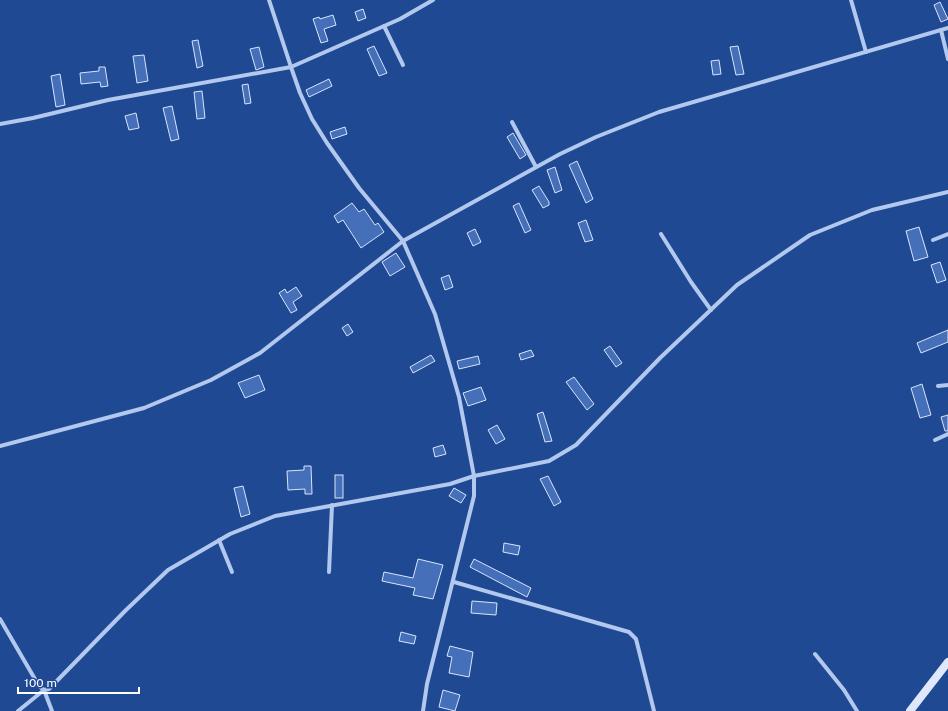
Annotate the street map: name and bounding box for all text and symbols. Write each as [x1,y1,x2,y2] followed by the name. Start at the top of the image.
[18,669,139,695] scale bar
[24,676,57,690] text: 100 m

